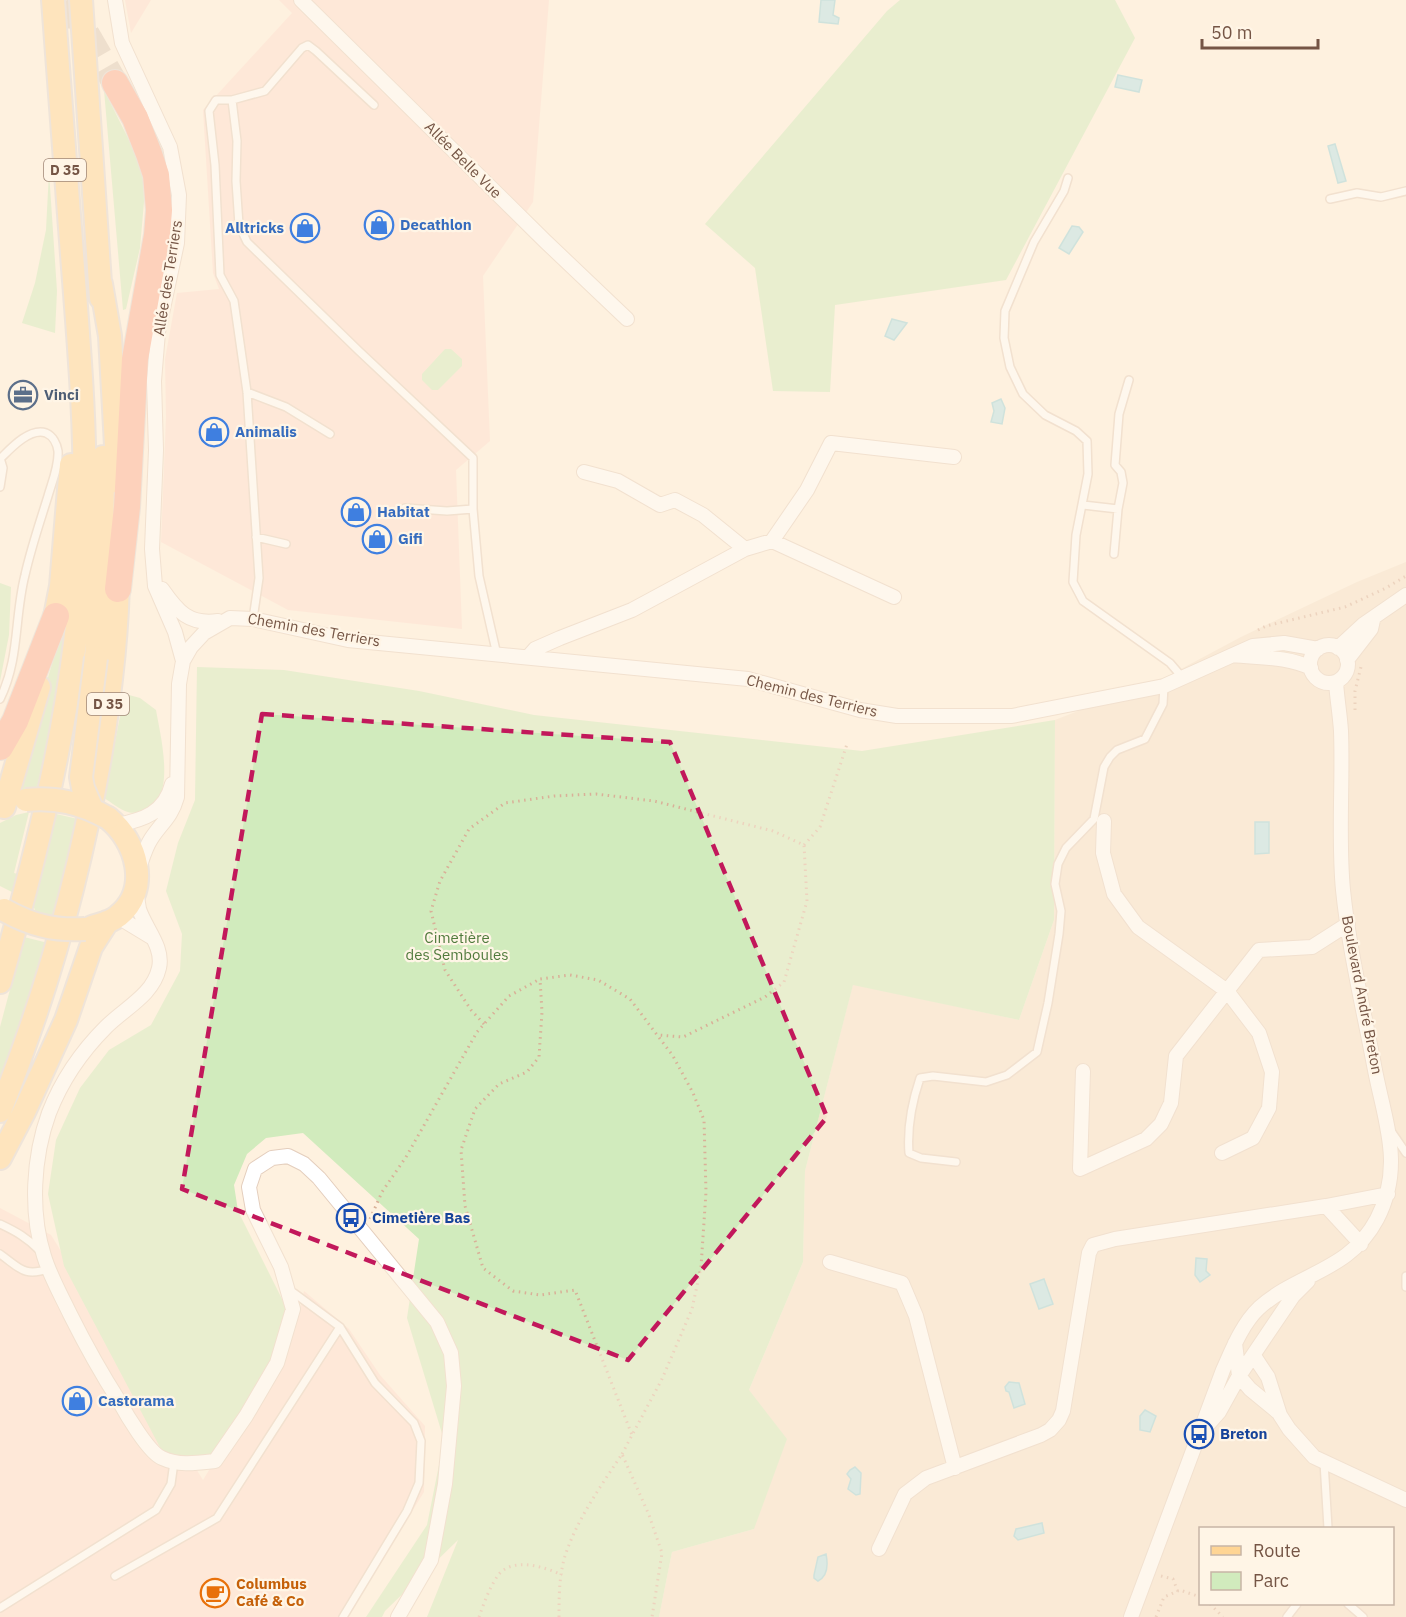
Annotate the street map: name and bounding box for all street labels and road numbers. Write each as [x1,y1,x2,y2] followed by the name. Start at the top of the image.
[421,117,506,202] street label: Allée Belle Vue
[44,159,86,181] road number: D 35
[149,219,186,337] street label: Allée des Terriers
[246,608,382,651] street label: Chemin des Terriers
[745,670,880,721] street label: Chemin des Terriers
[87,693,129,715] road number: D 35
[1338,914,1387,1076] street label: Boulevard André Breton

